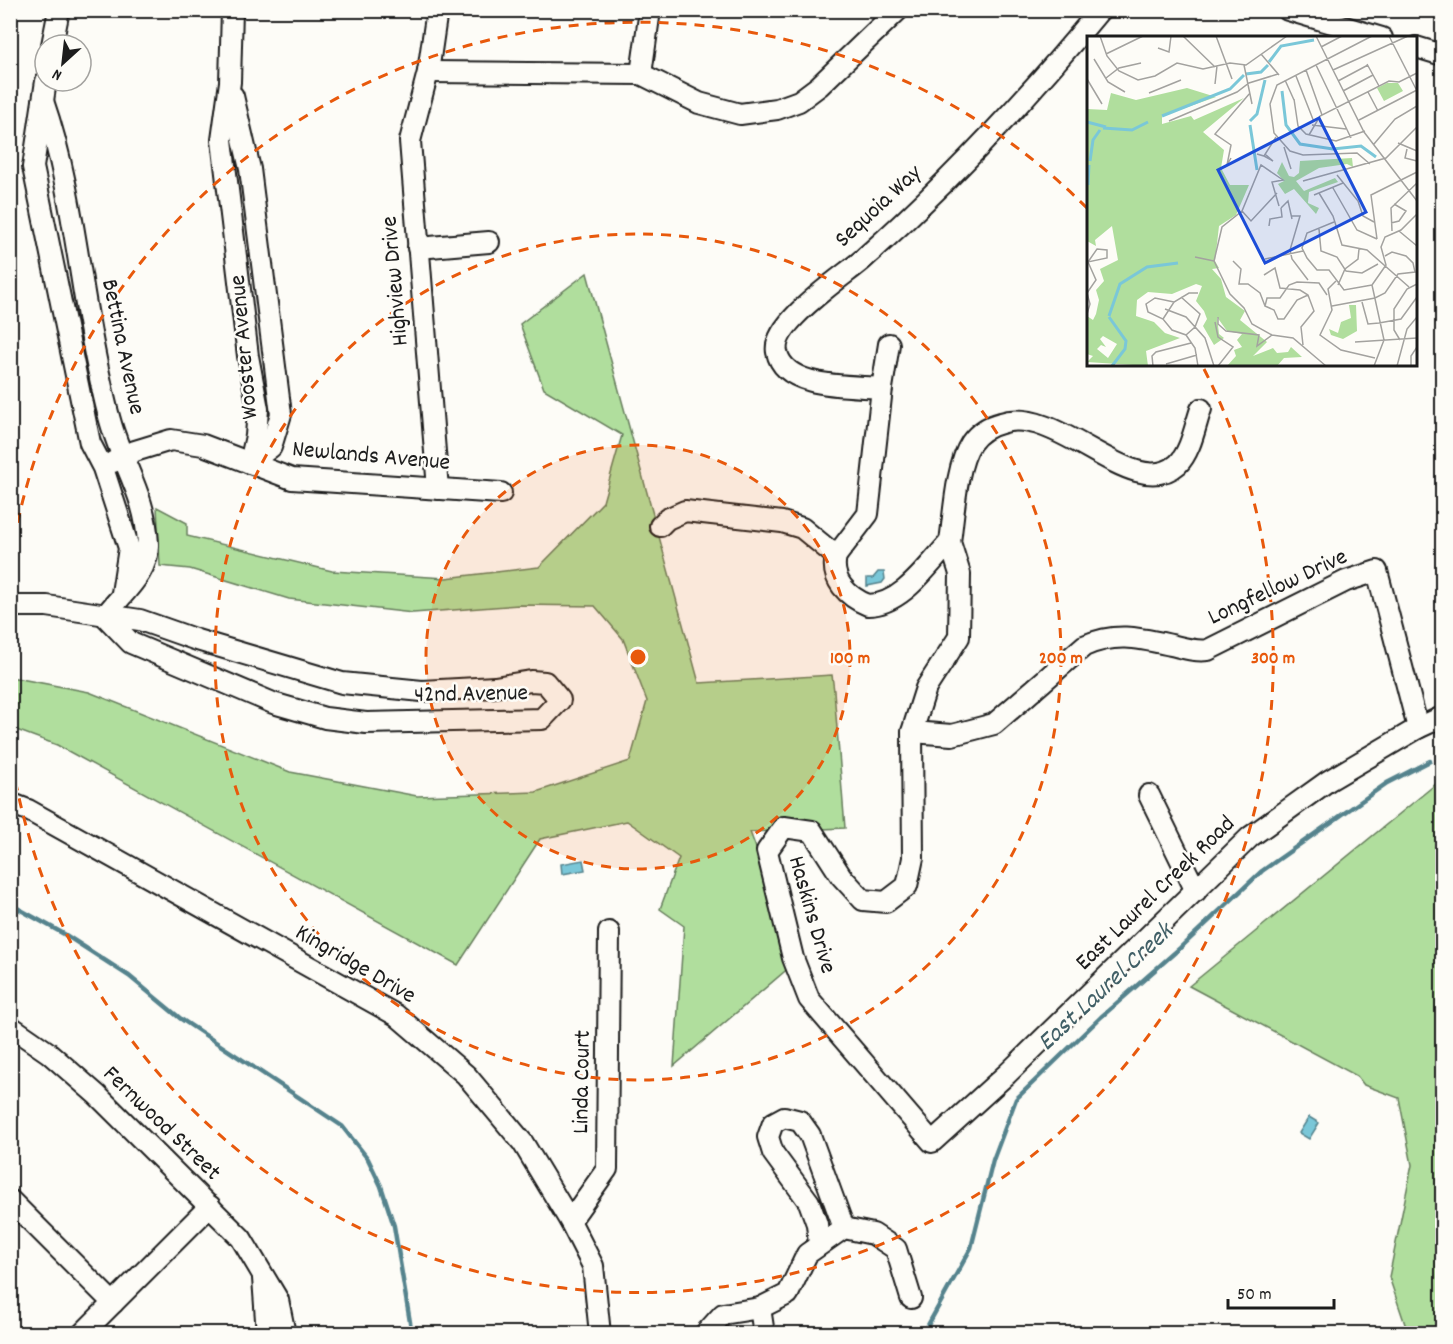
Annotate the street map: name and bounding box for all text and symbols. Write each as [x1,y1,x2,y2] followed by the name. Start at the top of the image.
[33,33,93,93] north arrow
[1087,36,1417,366] inset map
[48,62,66,86] text: N
[828,157,931,257] street label: Sequoia Way
[373,215,419,347] street label: Highview Drive
[222,273,268,421] street label: Wooster Avenue
[91,276,153,418] street label: Bettina Avenue
[291,433,451,481] street label: Newlands Avenue
[1203,541,1353,635] street label: Longfellow Drive
[628,647,648,667] centre of rings
[830,647,870,672] text: 100 m
[1039,647,1083,672] text: 200 m
[1251,647,1295,672] text: 300 m
[414,677,528,713] street label: 42nd Avenue
[1068,809,1244,979] street label: East Laurel Creek Road
[778,852,844,978] street label: Haskins Drive
[1030,914,1184,1061] water label: East Laurel Creek
[288,917,422,1013] street label: Kingridge Drive
[565,1030,601,1134] street label: Linda Court
[94,1059,228,1190] street label: Fernwood Street
[1228,1272,1334,1310] scale bar
[1237,1283,1272,1308] text: 50 m

